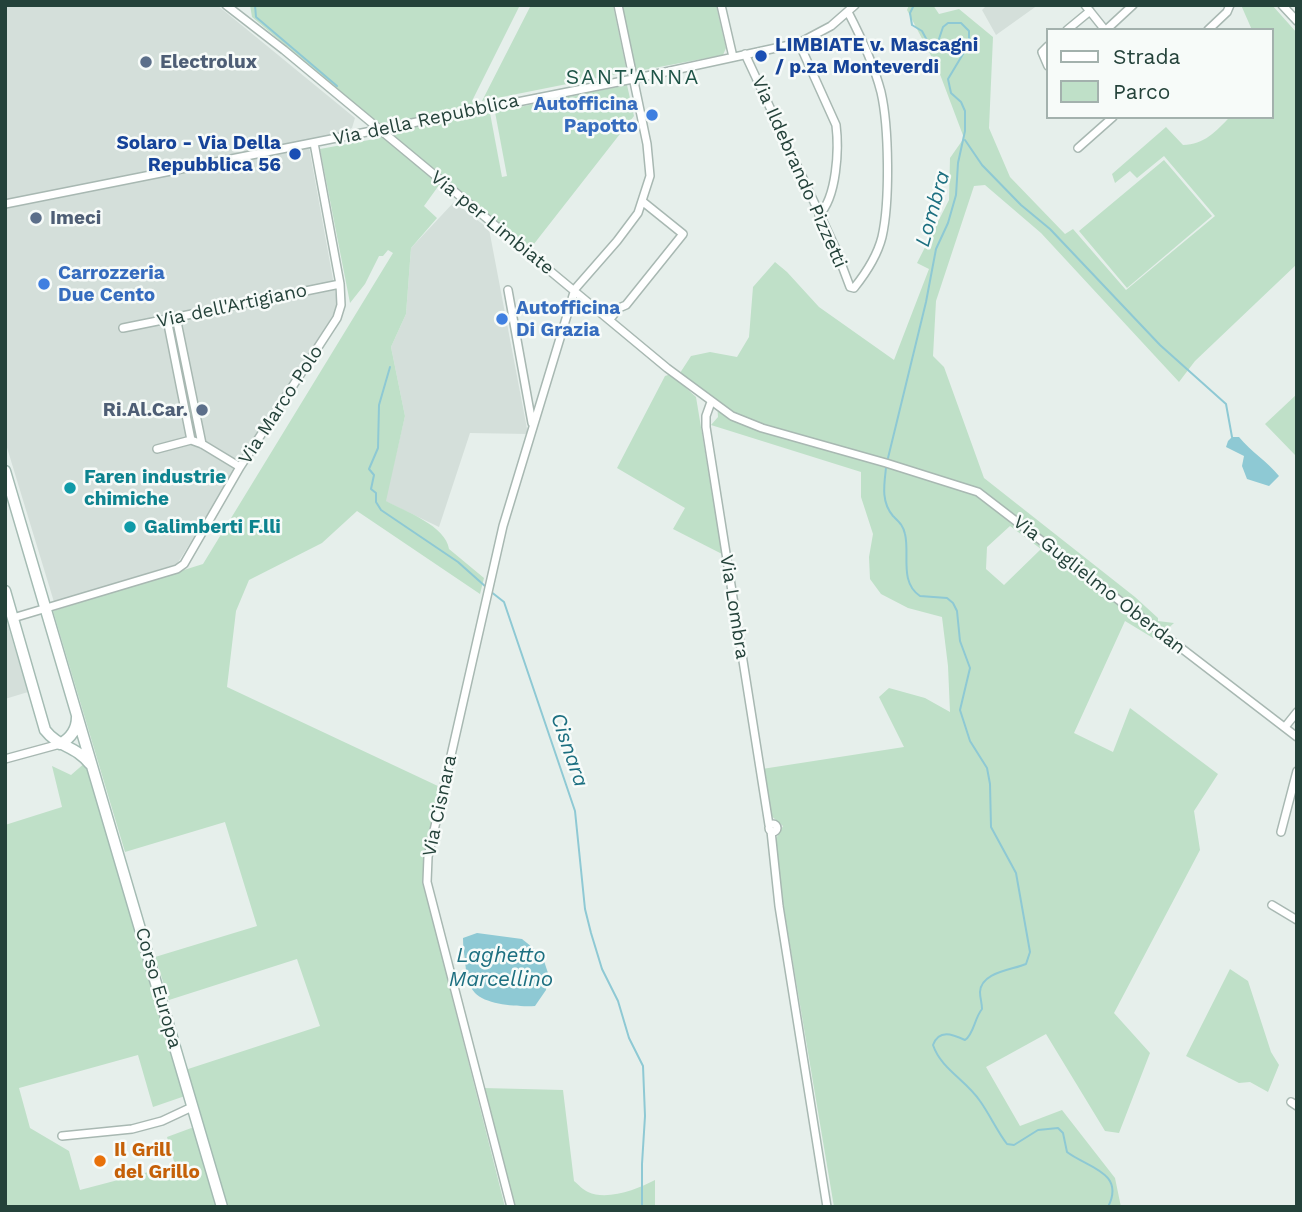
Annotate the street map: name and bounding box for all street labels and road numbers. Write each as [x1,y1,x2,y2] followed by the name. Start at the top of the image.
[746,72,852,272] street label: Via Ildebrando Pizzetti
[331,89,521,151] street label: Via della Repubblica
[426,166,558,280] street label: Via per Limbiate
[155,279,309,333] street label: Via dell'Artigiano
[234,341,328,469] street label: Via Marco Polo
[1008,511,1190,659] street label: Via Guglielmo Oberdan
[715,553,753,661] street label: Via Lombra
[418,753,462,859] street label: Via Cisnara
[130,925,186,1051] street label: Corso Europa

